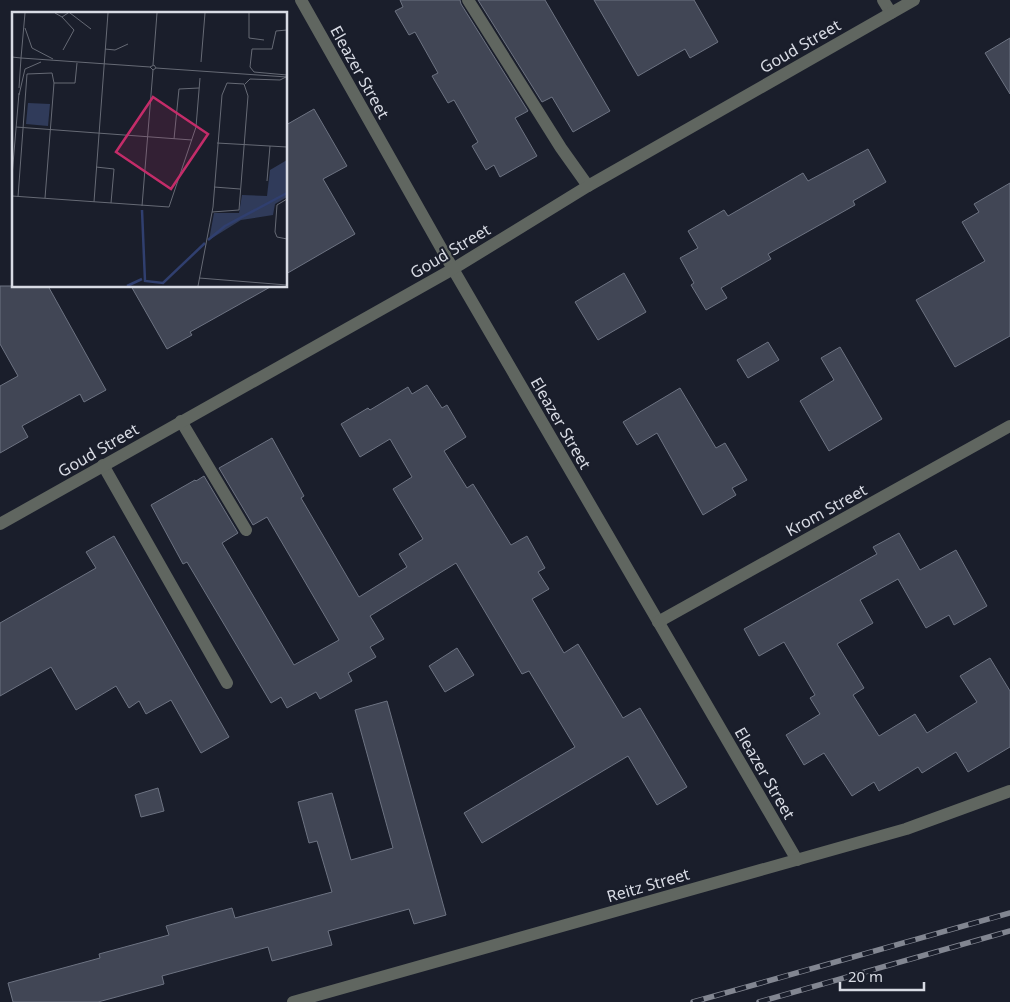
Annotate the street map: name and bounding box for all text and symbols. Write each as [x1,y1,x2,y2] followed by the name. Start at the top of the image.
[12,12,288,288] inset map
[756,14,845,78] street label: Goud Street
[325,22,395,123] street label: Eleazer Street
[406,218,494,284] street label: Goud Street
[526,373,596,473] street label: Eleazer Street
[54,418,143,482] street label: Goud Street
[781,479,871,541] street label: Krom Street
[730,723,800,823] street label: Eleazer Street
[604,863,692,907] street label: Reitz Street
[840,960,924,992] scale bar
[848,966,883,986] text: 20 m

